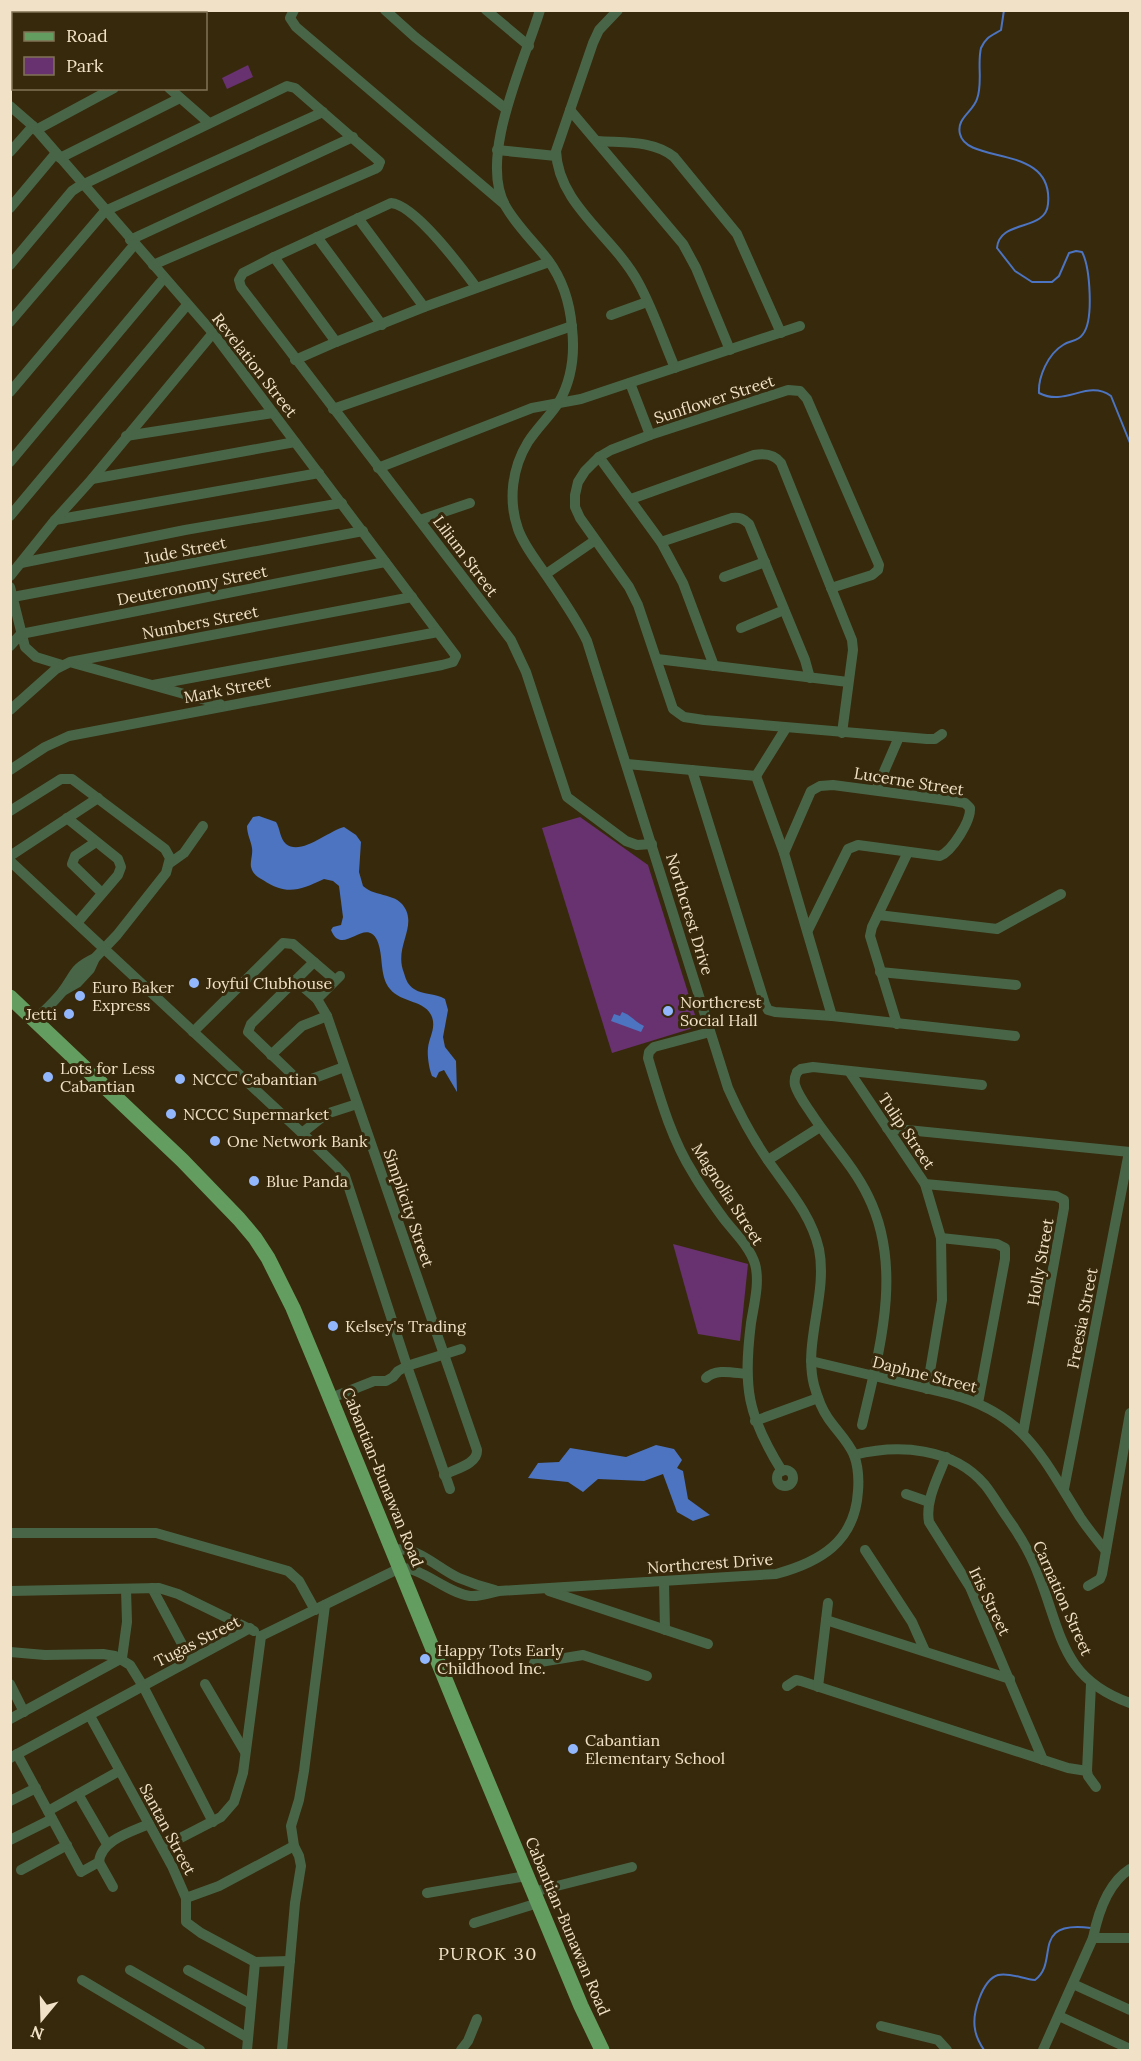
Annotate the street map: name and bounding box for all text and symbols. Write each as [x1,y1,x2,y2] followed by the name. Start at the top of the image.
[12,12,207,90] legend
[66,24,108,47] text: Road
[66,54,104,77] text: Park
[208,309,302,422] street label: Revelation Street
[651,370,777,428] street label: Sunflower Street
[429,512,503,601] street label: Lilium Street
[141,532,229,568] street label: Jude Street
[115,560,270,609] street label: Deuteronomy Street
[140,601,261,643] street label: Numbers Street
[182,671,273,707] street label: Mark Street
[853,762,966,800] street label: Lucerne Street
[662,851,718,977] street label: Northcrest Drive
[205,973,332,993] place label: Joyful Clubhouse
[187,976,201,990] marker: Joyful Clubhouse
[92,977,174,1015] place label: Euro Baker Express
[73,989,87,1003] marker: Euro Baker Express
[680,992,763,1030] place label: Northcrest Social Hall
[25,1004,57,1024] place label: Jetti
[661,1004,675,1018] marker: Northcrest Social Hall
[62,1007,76,1021] marker: Jetti
[60,1058,155,1096] place label: Lots for Less Cabantian
[192,1069,317,1089] place label: NCCC Cabantian
[41,1070,55,1084] marker: Lots for Less Cabantian
[173,1072,187,1086] marker: NCCC Cabantian
[874,1089,940,1174] street label: Tulip Street
[183,1104,330,1124] place label: NCCC Supermarket
[164,1107,178,1121] marker: NCCC Supermarket
[227,1131,368,1151] place label: One Network Bank
[208,1134,222,1148] marker: One Network Bank
[688,1139,769,1249] street label: Magnolia Street
[379,1146,439,1270] street label: Simplicity Street
[266,1171,348,1191] place label: Blue Panda
[247,1174,261,1188] marker: Blue Panda
[1022,1216,1058,1307] street label: Holly Street
[1062,1265,1102,1370] street label: Freesia Street
[345,1316,467,1336] place label: Kelsey's Trading
[326,1319,340,1333] marker: Kelsey's Trading
[871,1351,980,1397] street label: Daphne Street
[338,1384,428,1570] street label: Cabantian-Bunawan Road
[1029,1537,1098,1659] street label: Carnation Street
[646,1549,774,1577] street label: Northcrest Drive
[965,1564,1015,1639] street label: Iris Street
[151,1610,244,1671] street label: Tugas Street
[437,1640,564,1678] place label: Happy Tots Early Childhood Inc.
[418,1652,432,1666] marker: Happy Tots Early Childhood Inc.
[585,1730,725,1768] place label: Cabantian Elementary School
[566,1742,580,1756] marker: Cabantian Elementary School
[136,1780,201,1879] street label: Santan Street
[521,1834,615,2019] street label: Cabantian-Bunawan Road
[438,1942,538,1965] district label: PUROK 30
[12,1989,72,2049] north arrow
[28,2022,46,2045] text: N

